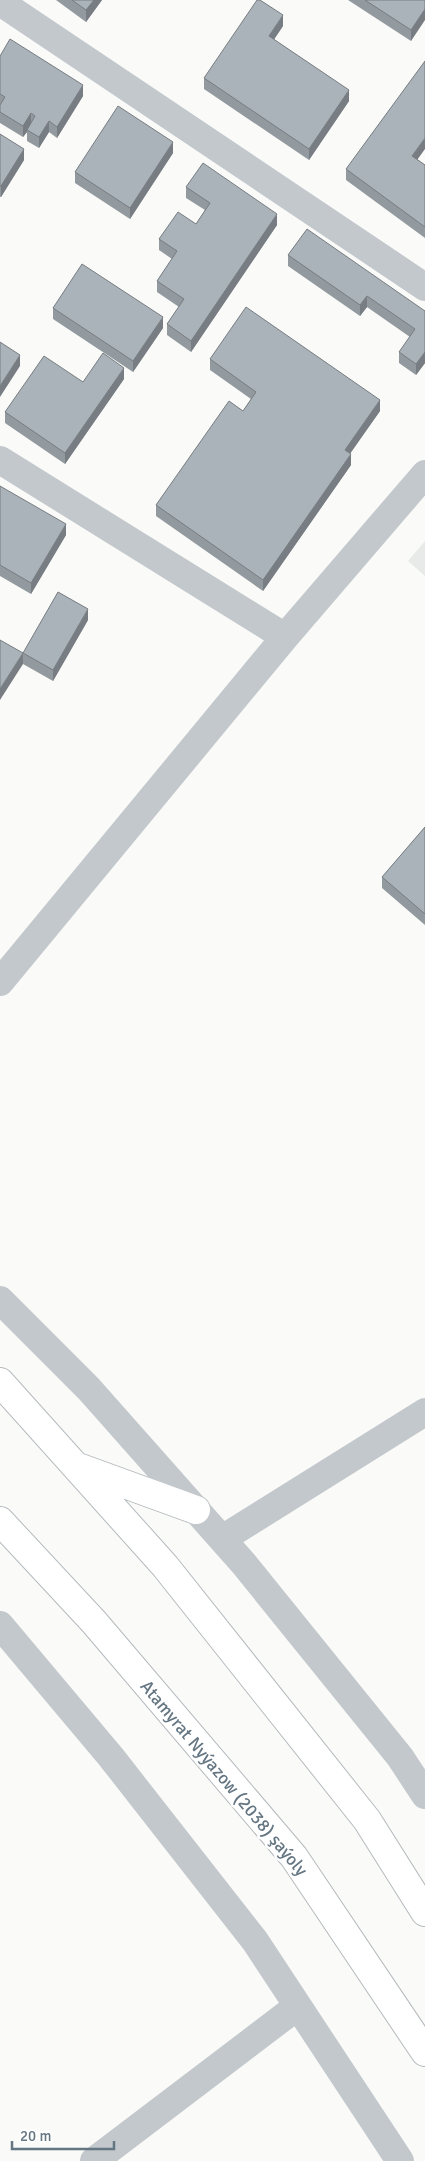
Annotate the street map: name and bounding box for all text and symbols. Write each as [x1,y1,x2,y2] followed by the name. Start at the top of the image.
[136,1676,313,1881] street label: Atamyrat Nyýazow (2038) şaýoly
[12,2118,115,2150] scale bar
[20,2127,51,2145] text: 20 m

